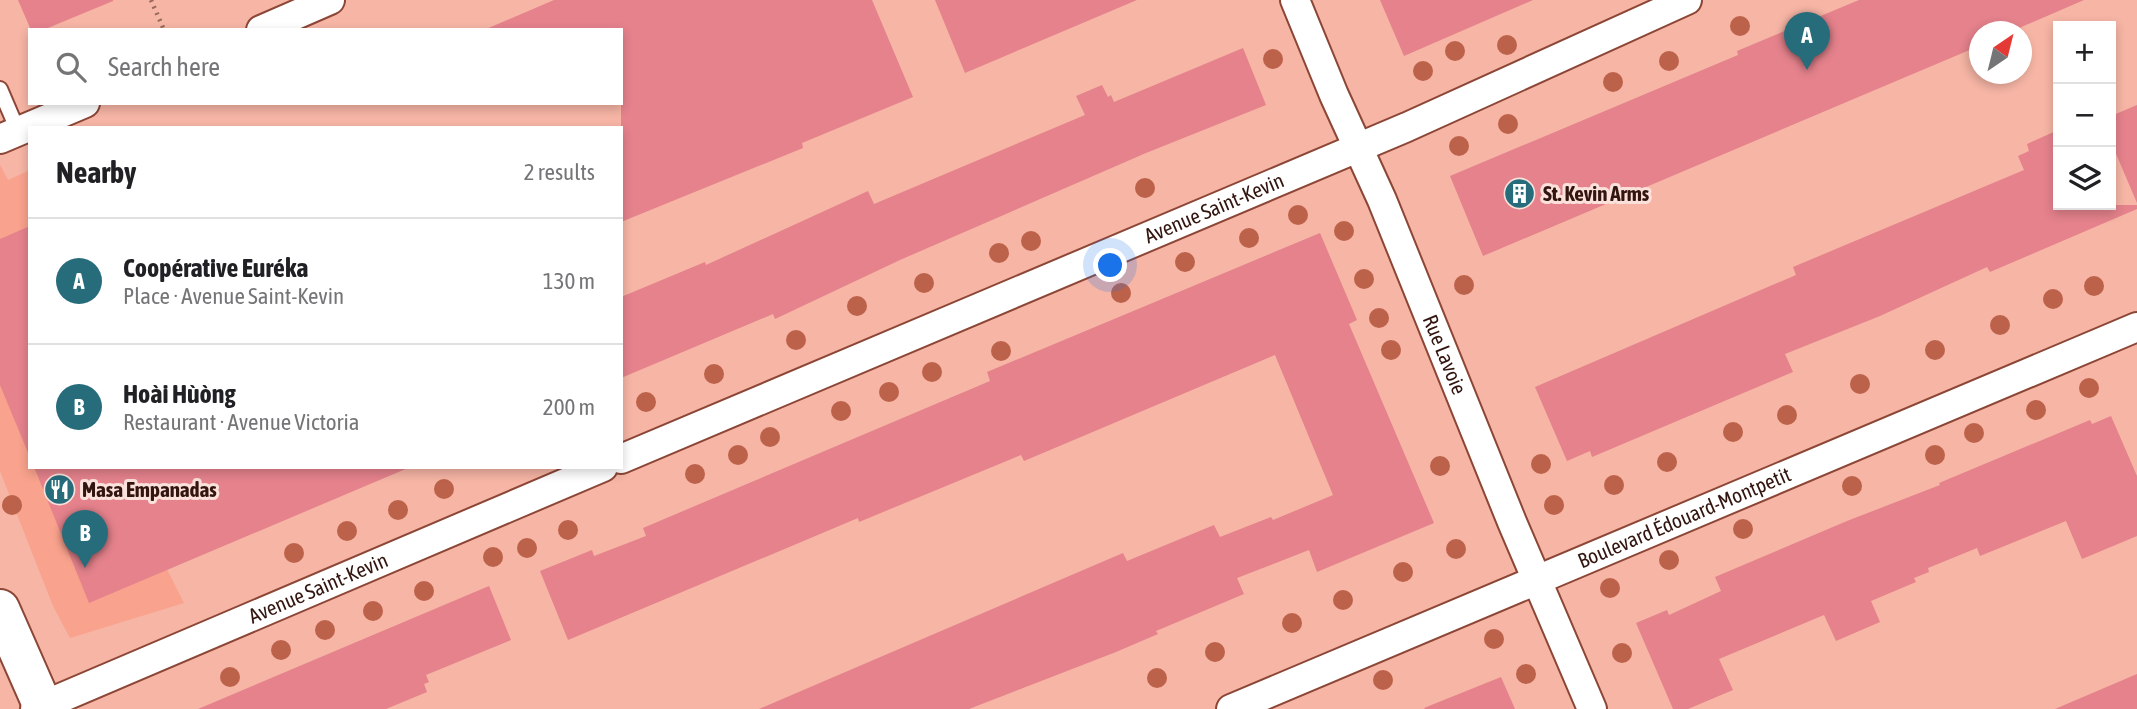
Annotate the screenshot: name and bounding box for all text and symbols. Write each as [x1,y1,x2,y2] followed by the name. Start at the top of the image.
[1784,12,1830,70] pin: A
[1969,21,2032,84] north arrow
[2053,21,2116,210] map controls
[2053,21,2116,84] button: +
[28,28,623,105] search box
[52,48,90,86] icon: search
[108,52,220,82] text: Search here
[2053,84,2116,147] button: −
[2053,147,2116,210] button: layers
[56,155,136,189] text: Nearby
[524,159,595,185] text: 2 results
[1141,167,1287,248] street label: Avenue Saint-Kevin
[1503,177,1537,211] building icon: St. Kevin Arms
[1543,181,1650,205] place label: St. Kevin Arms
[1093,248,1127,282] your location
[123,253,308,283] text: Coopérative Euréka
[73,268,85,294] text: A
[543,268,595,294] text: 130 m
[123,283,344,309] text: Place · Avenue Saint-Kevin
[1419,311,1472,398] street label: Rue Lavoie
[123,379,236,409] text: Hoài Hùòng
[74,394,84,420] text: B
[543,394,595,420] text: 200 m
[123,409,359,435] text: Restaurant · Avenue Victoria
[1574,461,1794,572] street label: Boulevard Édouard-Montpetit
[42,473,76,507] restaurant icon: Masa Empanadas
[82,477,217,501] place label: Masa Empanadas
[62,510,108,568] pin: B
[245,547,391,628] street label: Avenue Saint-Kevin

